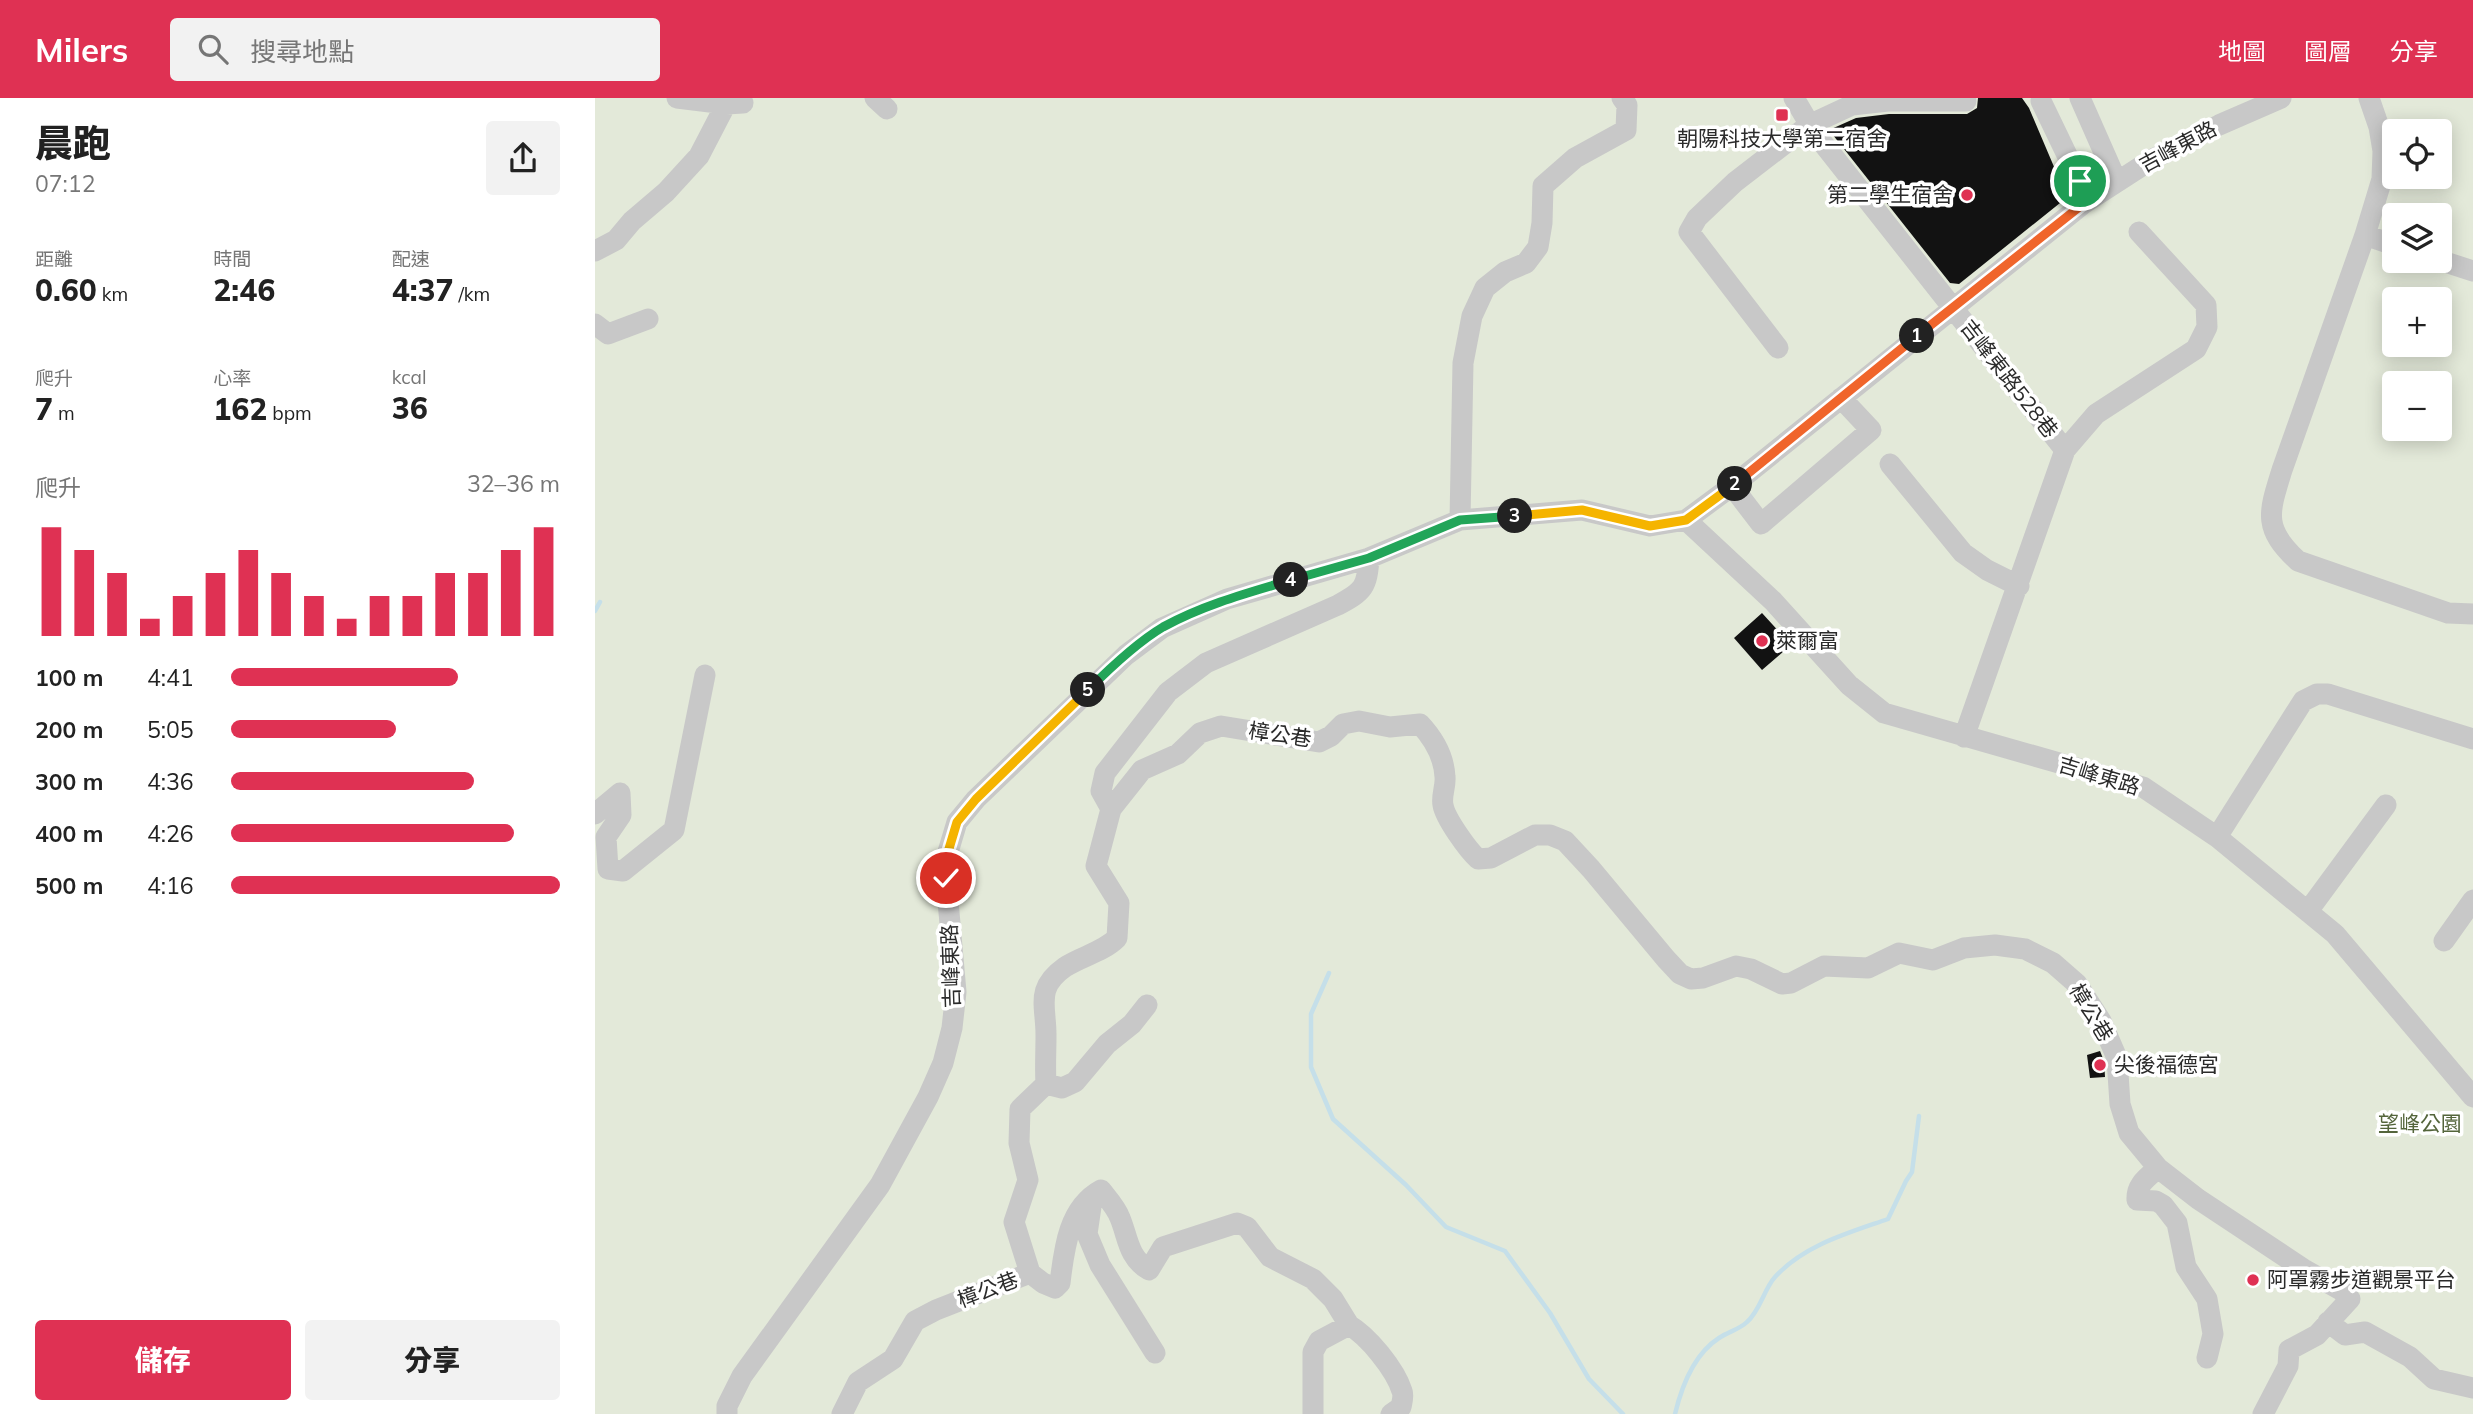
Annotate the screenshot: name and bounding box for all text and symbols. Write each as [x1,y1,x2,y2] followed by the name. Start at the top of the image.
[170,18,660,81] search box
[35,29,128,70] text: Milers
[194,30,232,68] icon: search
[250,35,354,68] text: 搜尋地點
[2218,36,2266,66] text: 地圖
[2304,36,2352,66] text: 圖層
[2390,36,2438,66] text: 分享
[1774,107,1790,123] marker: 朝陽科技大學第二宿舍
[2134,115,2221,177] street label: 吉峰東路
[35,119,111,167] text: 晨跑
[2382,119,2452,441] map controls
[2382,119,2452,189] button: locate
[486,121,560,195] button: share
[1677,125,1887,151] place label: 朝陽科技大學第二宿舍
[2050,151,2110,211] pin
[2061,162,2099,200] icon: arrive
[35,169,95,198] text: 07:12
[1827,181,1953,207] place label: 第二學生宿舍
[1959,187,1975,203] marker: 第二學生宿舍
[2382,203,2452,273] button: layers
[35,247,73,271] text: 距離
[213,247,251,271] text: 時間
[392,247,430,271] text: 配速
[35,271,97,309] text: 0.60
[213,271,275,309] text: 2:46
[392,271,453,309] text: 4:37
[97,282,128,306] text: km
[453,282,490,306] text: /km
[2382,287,2452,357] button: +
[1956,314,2064,443] street label: 吉峰東路528巷
[1899,318,1935,354] pin: 1
[1911,323,1922,347] text: 1
[392,365,426,389] text: kcal
[35,366,73,390] text: 爬升
[213,366,251,390] text: 心率
[2382,371,2452,441] button: −
[392,389,428,427] text: 36
[35,390,53,428] text: 7
[213,390,267,428] text: 162
[53,401,75,425] text: m
[267,401,312,425] text: bpm
[1717,466,1753,502] pin: 2
[467,469,560,498] text: 32–36 m
[1729,471,1740,495] text: 2
[35,473,81,502] text: 爬升
[1497,498,1532,534] pin: 3
[1509,503,1520,527] text: 3
[1273,562,1309,598] pin: 4
[1285,567,1296,591] text: 4
[1776,627,1839,653] place label: 萊爾富
[1754,633,1770,649] marker: 萊爾富
[35,663,103,692] text: 100 m
[147,663,194,692] text: 4:41
[1071,672,1105,708] pin: 5
[1082,677,1093,701] text: 5
[35,715,103,744] text: 200 m
[147,715,194,744] text: 5:05
[1247,717,1313,751] street label: 樟公巷
[2055,750,2143,800] street label: 吉峰東路
[35,767,103,796] text: 300 m
[147,767,194,796] text: 4:36
[35,819,103,848] text: 400 m
[147,819,194,848] text: 4:26
[916,848,976,908] pin
[927,859,965,897] icon: check
[35,871,103,900] text: 500 m
[147,871,194,900] text: 4:16
[936,924,964,1008] street label: 吉峰東路
[2064,979,2119,1046] street label: 樟公巷
[2114,1051,2219,1077] place label: 尖後福德宮
[2092,1057,2108,1073] marker: 尖後福德宮
[2378,1110,2462,1136] park label: 望峰公園
[954,1266,1022,1312] street label: 樟公巷
[2267,1266,2456,1292] place label: 阿罩霧步道觀景平台
[2245,1272,2261,1288] marker: 阿罩霧步道觀景平台
[35,1320,291,1400] button: 儲存
[305,1320,560,1400] button: 分享

